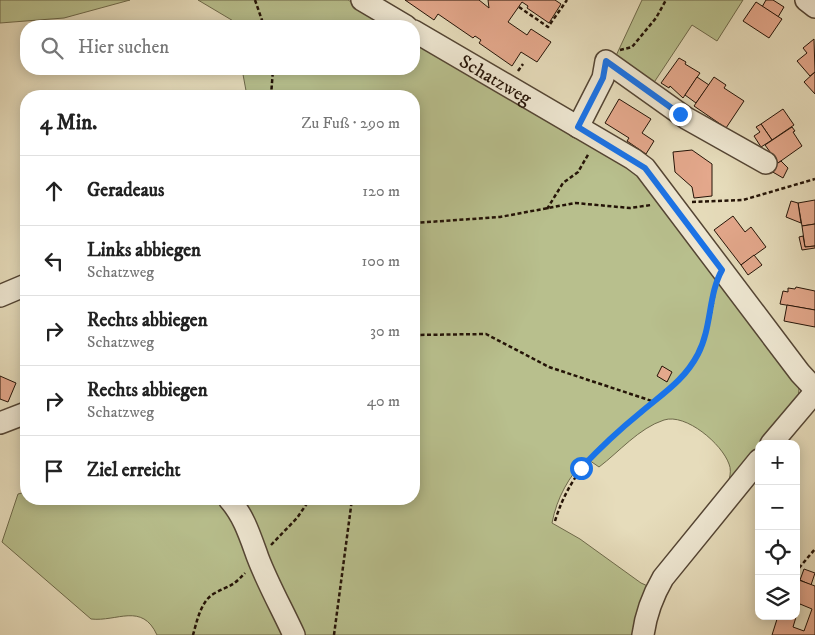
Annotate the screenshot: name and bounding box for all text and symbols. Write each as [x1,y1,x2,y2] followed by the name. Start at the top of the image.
[20,20,420,75] search box
[38,34,66,62] icon: search
[78,36,169,59] text: Hier suchen
[455,50,536,111] street label: Schatzweg
[669,103,692,126] route end
[40,110,97,136] text: 4 Min.
[301,113,400,133] text: Zu Fuß · 290 m
[40,177,68,205] icon: ahead
[87,179,164,202] text: Geradeaus
[362,181,400,201] text: 120 m
[87,239,201,262] text: Links abbiegen
[40,247,68,275] icon: left
[362,251,400,271] text: 100 m
[87,262,154,282] text: Schatzweg
[87,309,208,332] text: Rechts abbiegen
[40,317,68,345] icon: right
[370,321,400,341] text: 30 m
[87,332,154,352] text: Schatzweg
[87,379,208,402] text: Rechts abbiegen
[40,387,68,415] icon: right
[367,391,400,411] text: 40 m
[87,402,154,422] text: Schatzweg
[755,440,800,620] map controls
[755,440,800,485] button: +
[40,457,68,485] icon: arrive
[570,457,593,480] route start
[87,459,181,482] text: Ziel erreicht
[755,485,800,530] button: −
[755,530,800,575] button: locate
[755,575,800,620] button: layers

